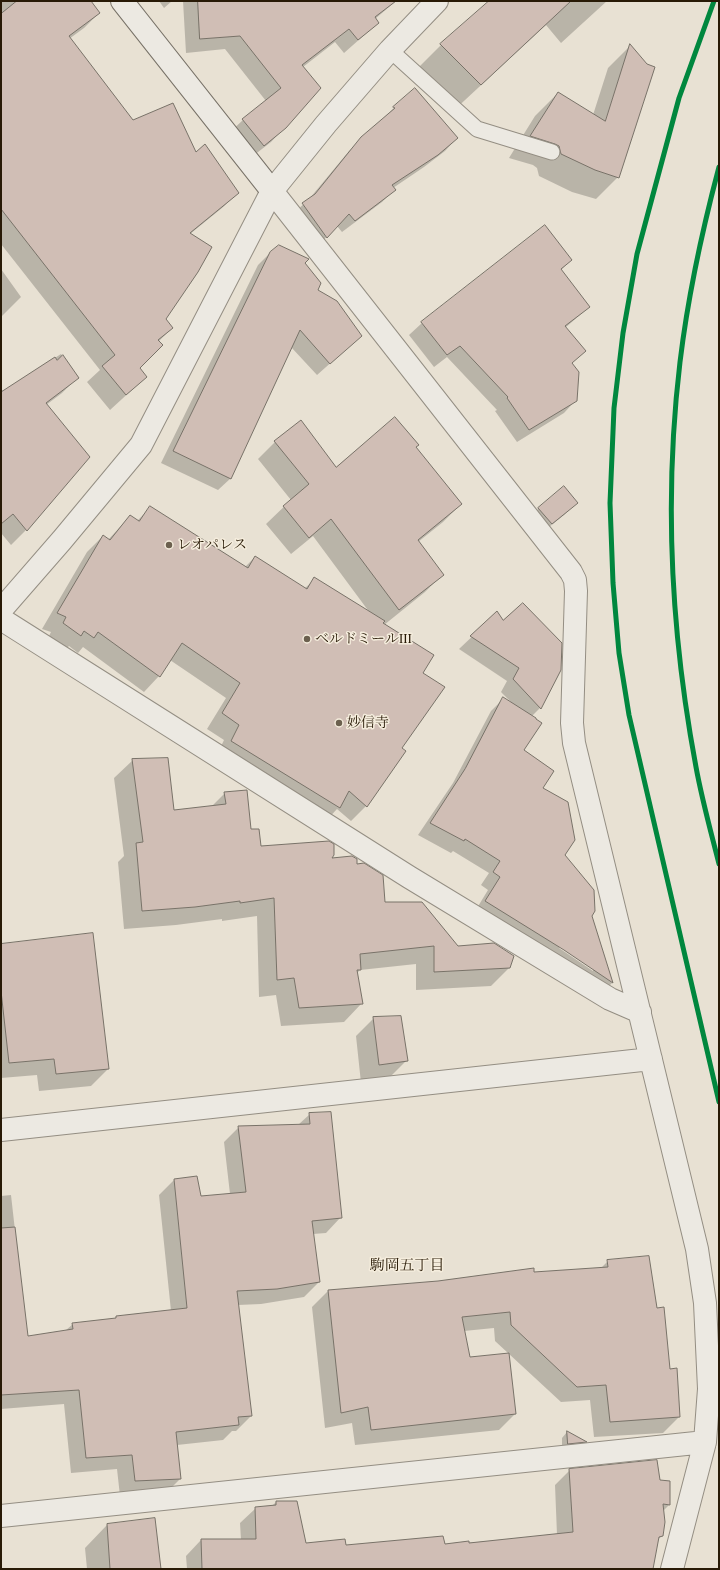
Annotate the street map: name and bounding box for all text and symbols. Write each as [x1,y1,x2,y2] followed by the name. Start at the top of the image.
[177,537,247,553] place label: レオパレス
[164,540,174,550] marker: レオパレス
[315,631,412,647] place label: ベルドミールⅢ
[302,634,312,644] marker: ベルドミールⅢ
[347,715,389,731] place label: 妙信寺
[334,718,344,728] marker: 妙信寺
[370,1257,444,1275] district label: 駒岡五丁目

